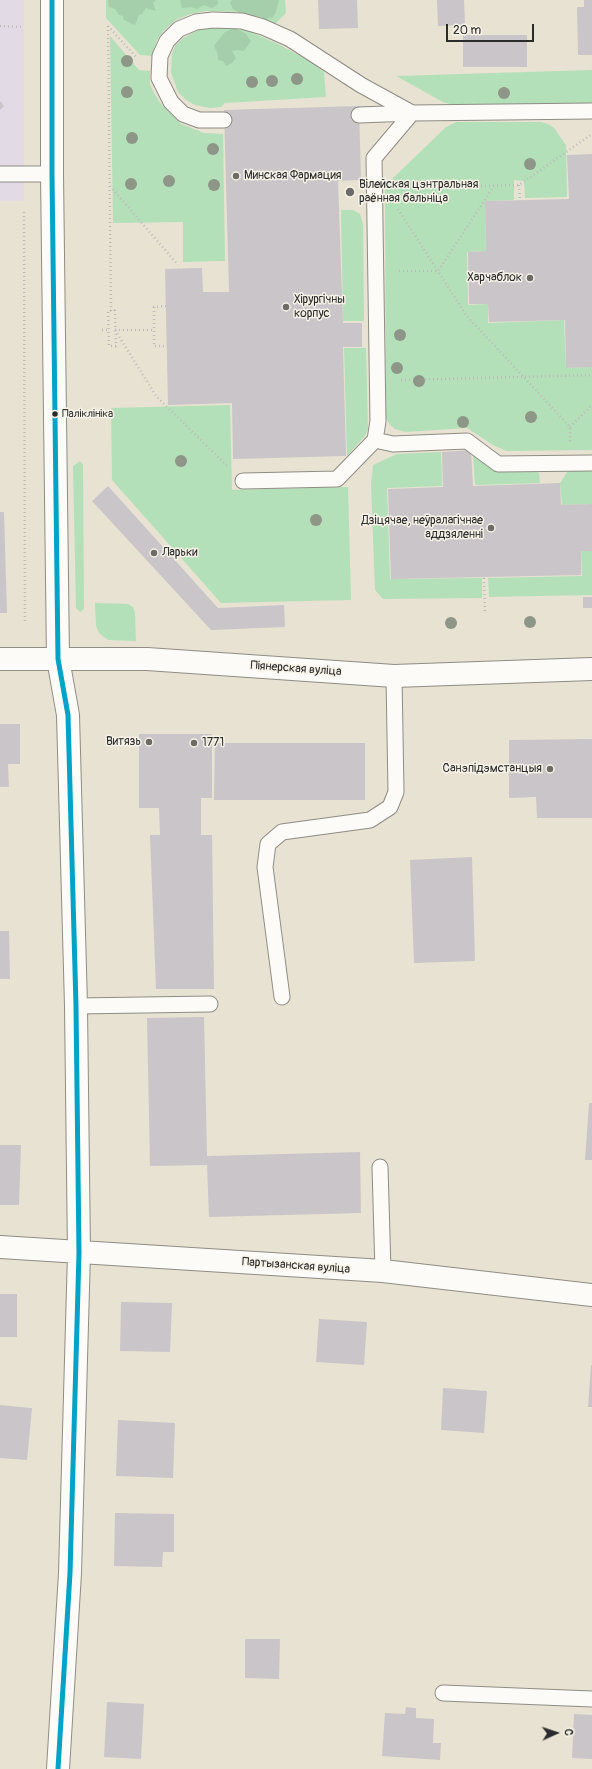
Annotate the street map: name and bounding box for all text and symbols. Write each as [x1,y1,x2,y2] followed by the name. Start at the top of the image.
[448,16,536,42] scale bar
[453,23,481,38] text: 20 m
[244,169,341,183] place label: Минская Фармация
[231,171,241,181] marker: Минская Фармация
[359,178,478,206] place label: Вілейская цэнтральная раённая бальніца
[344,186,356,198] marker: Вілейская цэнтральная раённая бальніца
[467,271,522,285] place label: Харчаблок
[525,273,535,283] marker: Харчаблок
[294,293,345,321] place label: Хірургічны корпус
[281,302,291,312] marker: Хірургічны корпус
[62,407,113,421] place label: Паліклініка
[50,409,60,419] marker: Паліклініка
[362,514,483,542] place label: Дзіцячае, неўралагічнае аддзяленні
[486,523,496,533] marker: Дзіцячае, неўралагічнае аддзяленні
[162,546,197,560] place label: Ларьки
[149,548,159,558] marker: Ларьки
[250,659,342,679] street label: Піянерская вуліца
[106,735,141,749] place label: Витязь
[202,736,224,750] place label: 1771
[144,737,154,747] marker: Витязь
[189,738,199,748] marker: 1771
[442,762,542,776] place label: Санэпідэмстанцыя
[545,764,555,774] marker: Санэпідэмстанцыя
[242,1255,350,1277] street label: Партызанская вуліца
[536,1713,576,1753] north arrow
[562,1729,575,1736] text: С

